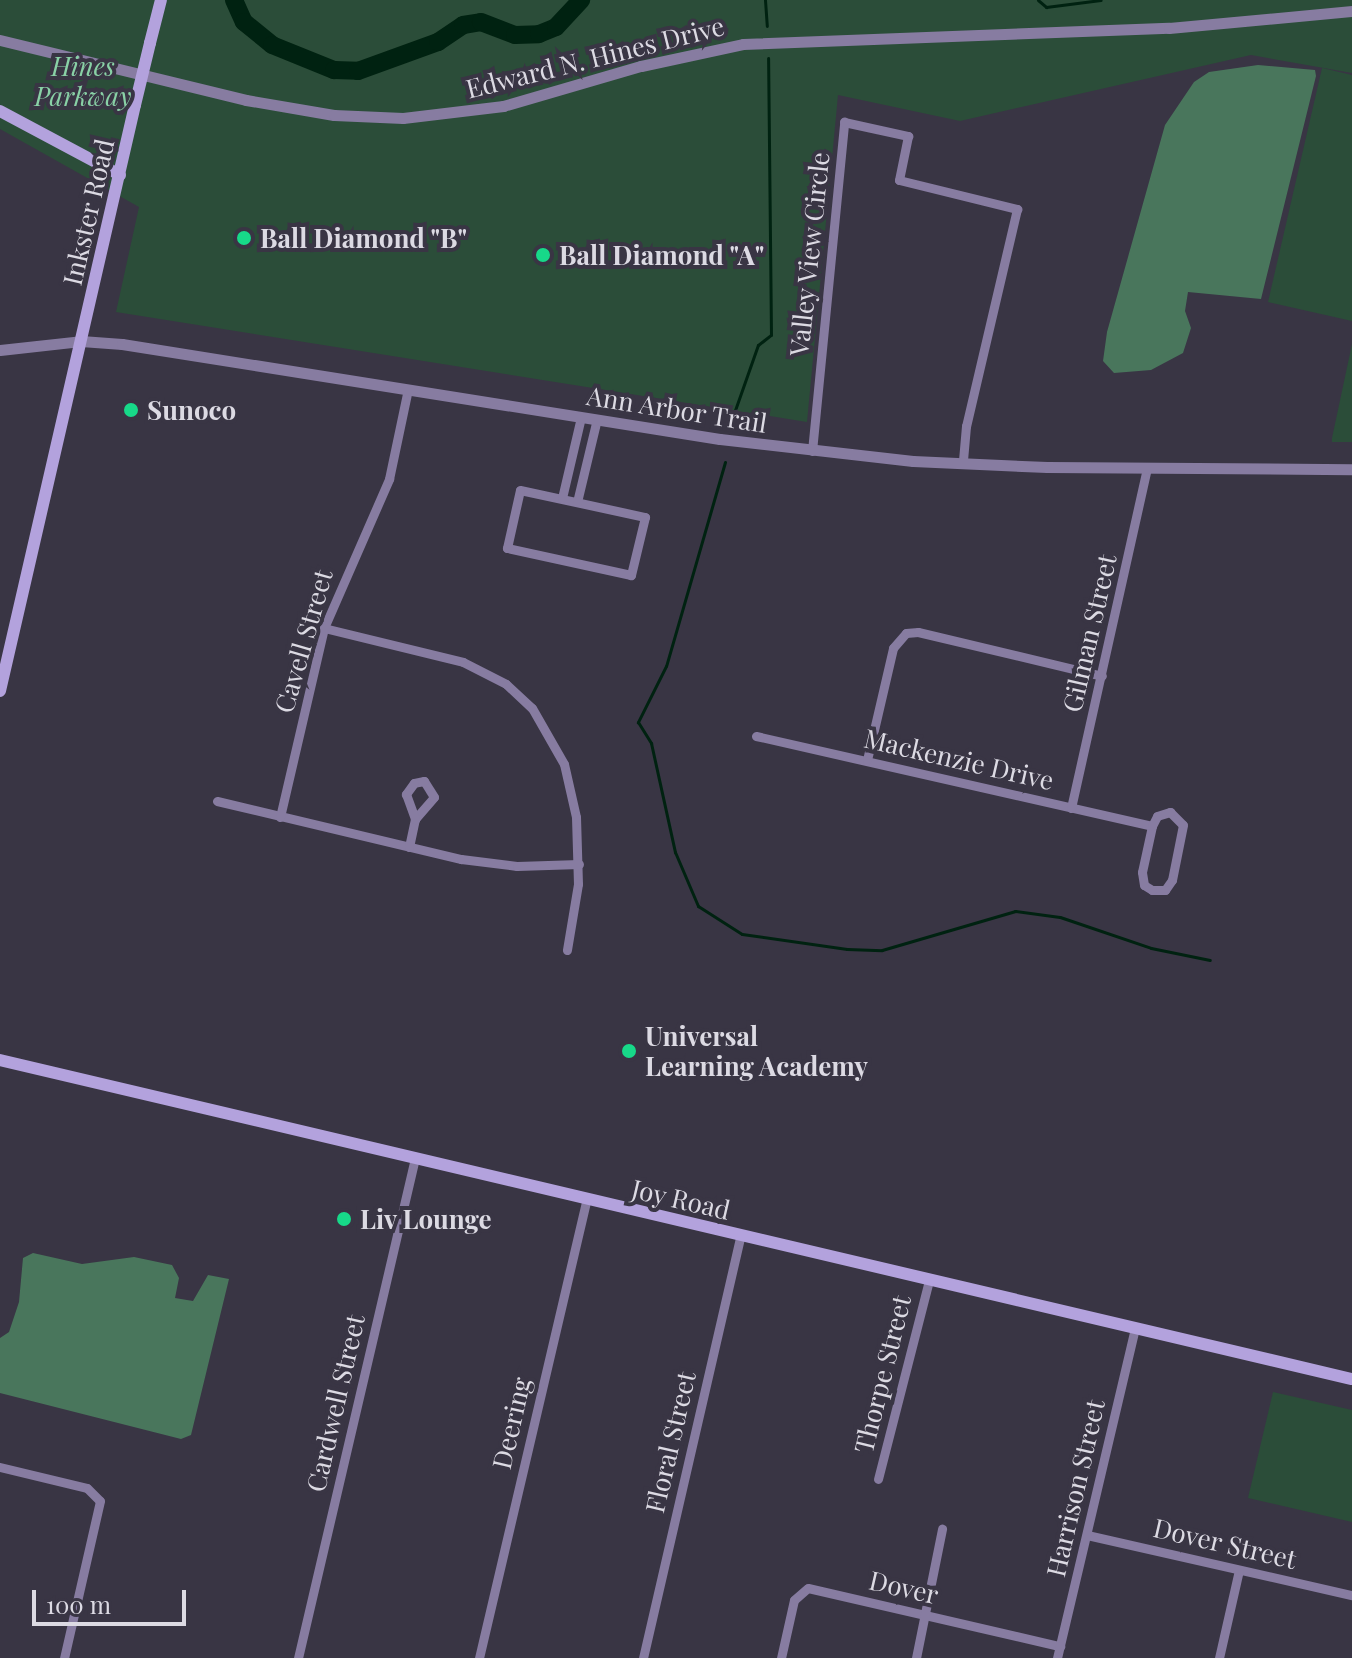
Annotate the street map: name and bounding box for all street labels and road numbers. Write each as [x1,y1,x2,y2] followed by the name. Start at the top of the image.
[463,10,727,104] street label: Edward N. Hines Drive
[56,136,120,288] street label: Inkster Road
[783,149,835,359] street label: Valley View Circle
[584,379,770,439] street label: Ann Arbor Trail
[1056,551,1122,715] street label: Gilman Street
[268,566,338,716] street label: Cavell Street
[861,722,1057,796] street label: Mackenzie Drive
[628,1172,734,1226] street label: Joy Road
[847,1292,917,1456] street label: Thorpe Street
[299,1311,371,1495] street label: Cardwell Street
[639,1368,701,1516] street label: Floral Street
[485,1374,537,1472] street label: Deering
[1039,1396,1111,1580] street label: Harrison Street
[1150,1511,1300,1575] street label: Dover Street
[866,1564,942,1610] street label: Dover

